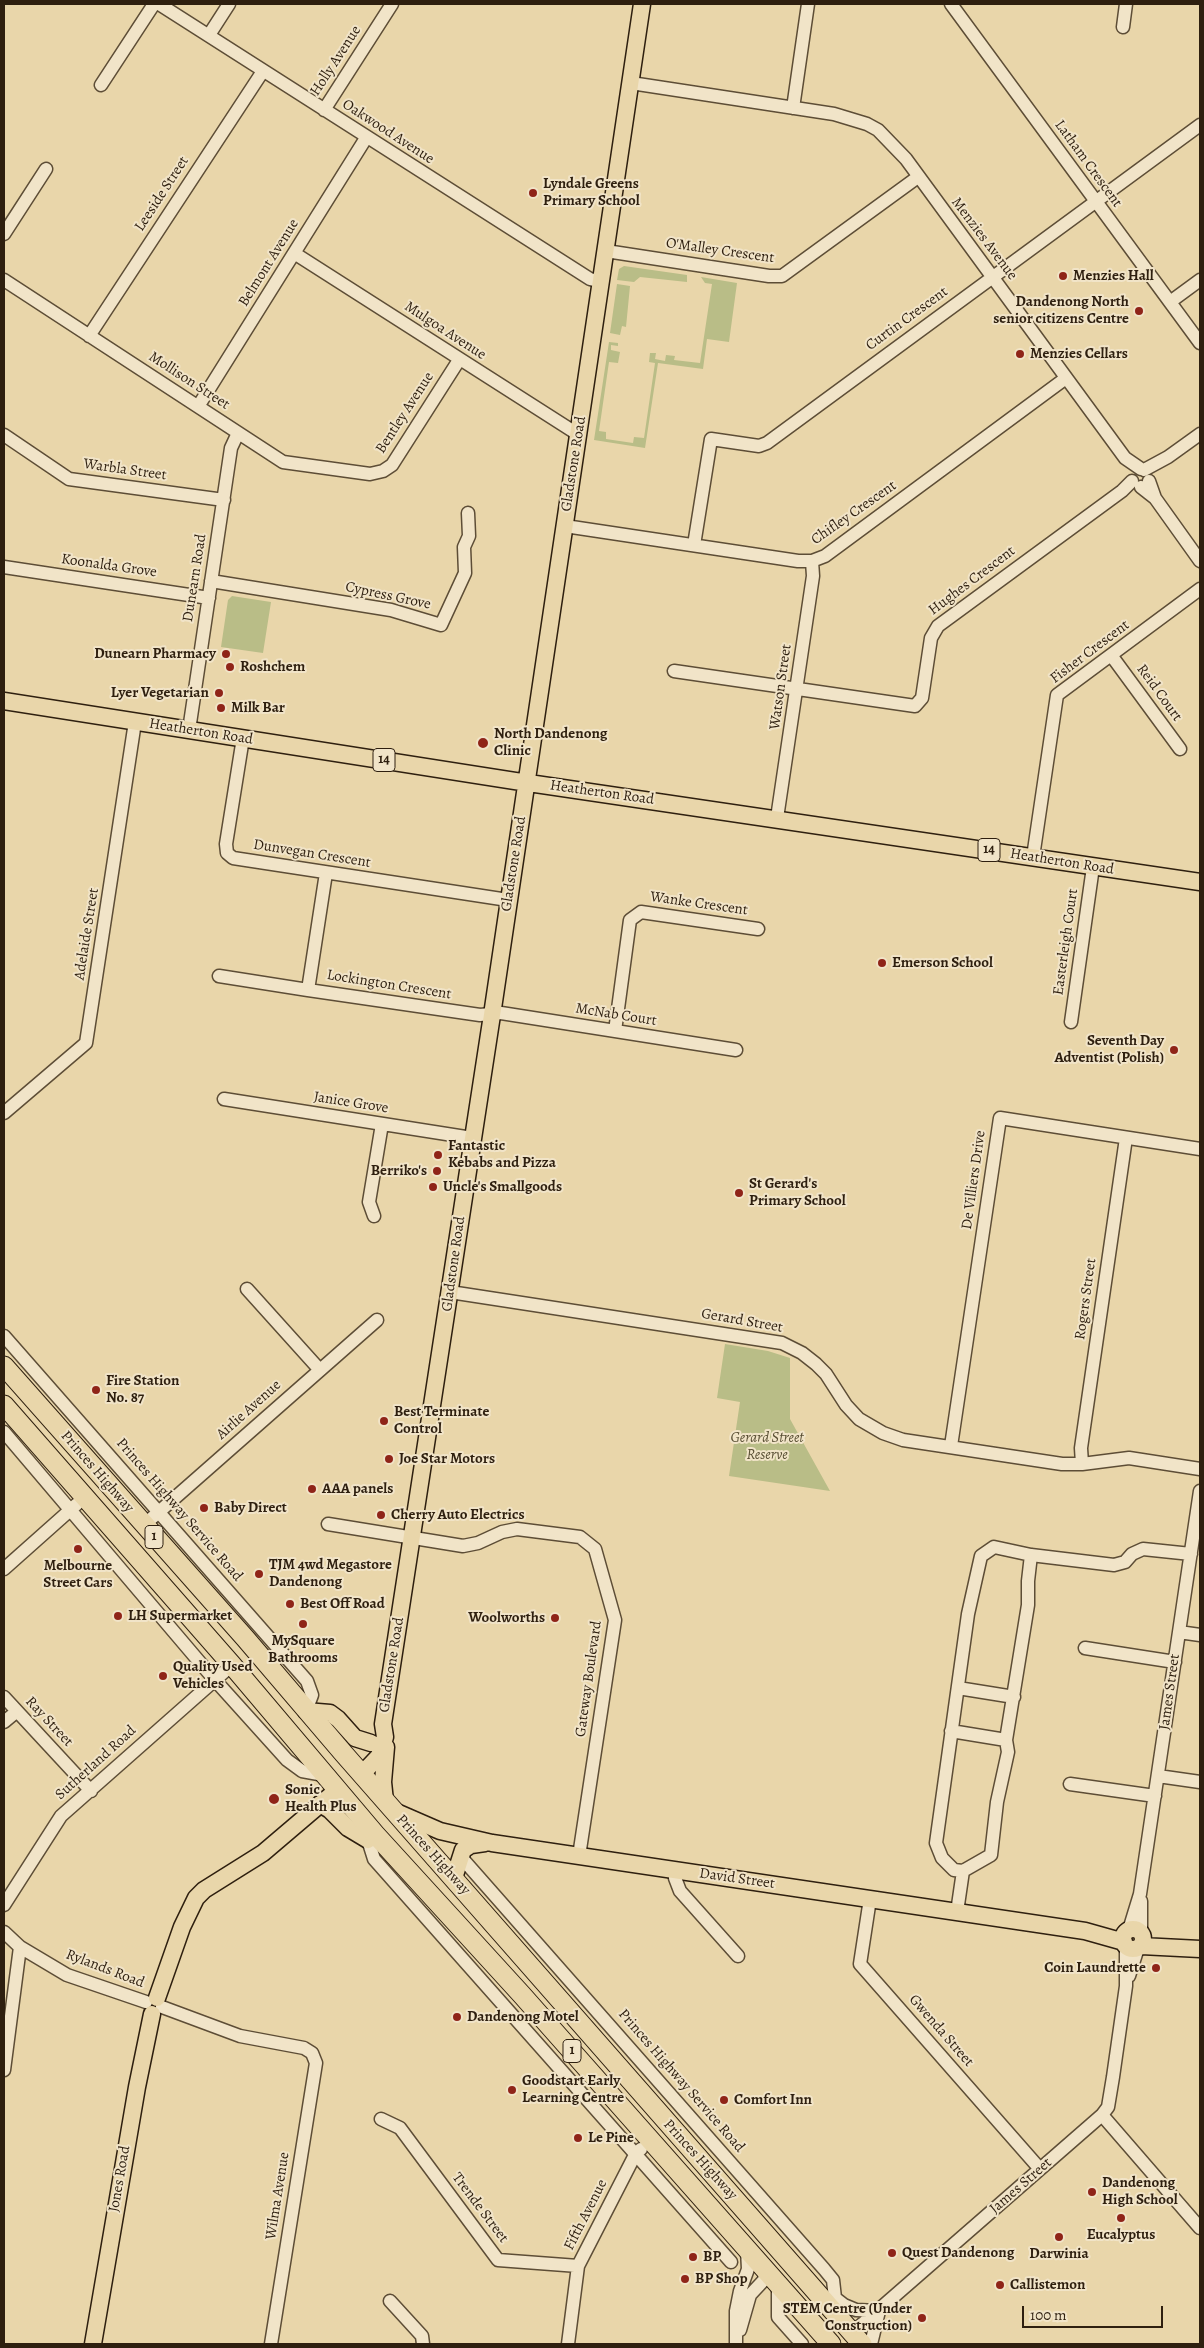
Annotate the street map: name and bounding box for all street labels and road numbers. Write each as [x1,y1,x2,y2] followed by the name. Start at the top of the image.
[307,22,365,100] street label: Holly Avenue
[339,96,437,168] street label: Oakwood Avenue
[1050,117,1126,211] street label: Latham Crescent
[131,153,193,235] street label: Leeside Street
[947,194,1021,284] street label: Menzies Avenue
[235,216,303,310] street label: Belmont Avenue
[665,234,775,268] street label: O'Malley Crescent
[862,283,952,355] street label: Curtin Crescent
[401,298,489,364] street label: Mulgoa Avenue
[145,348,233,414] street label: Mollison Street
[372,369,438,457] street label: Bentley Avenue
[558,415,590,513] street label: Gladstone Road
[82,455,168,485] street label: Warbla Street
[808,477,900,549] street label: Chifley Crescent
[179,533,211,623] street label: Dunearn Road
[925,542,1019,620] street label: Hughes Crescent
[60,550,158,582] street label: Koonalda Grove
[344,578,432,614] street label: Cypress Grove
[1047,616,1133,688] street label: Fisher Crescent
[766,643,796,731] street label: Watson Street
[1132,661,1186,725] street label: Reid Court
[148,715,254,749] street label: Heatherton Road
[373,748,395,772] road number: 14
[549,777,655,809] street label: Heatherton Road
[498,815,530,913] street label: Gladstone Road
[252,836,372,872] street label: Dunvegan Crescent
[978,838,1000,862] road number: 14
[1009,845,1115,879] street label: Heatherton Road
[71,887,103,981] street label: Adelaide Street
[649,888,749,920] street label: Wanke Crescent
[1050,888,1082,996] street label: Easterleigh Court
[325,966,453,1004] street label: Lockington Crescent
[574,1000,658,1030] street label: McNab Court
[312,1088,390,1118] street label: Janice Grove
[958,1129,990,1231] street label: De Villiers Drive
[438,1215,470,1313] street label: Gladstone Road
[1071,1257,1101,1341] street label: Rogers Street
[700,1305,784,1337] street label: Gerard Street
[213,1376,285,1444] street label: Airlie Avenue
[57,1427,137,1517] street label: Princes Highway
[112,1435,246,1585] street label: Princes Highway Service Road
[145,1525,163,1548] road number: 1
[376,1616,408,1714] street label: Gladstone Road
[572,1620,606,1738] street label: Gateway Boulevard
[1156,1653,1184,1731] street label: James Street
[21,1693,77,1751] street label: Ray Street
[52,1722,140,1804] street label: Sutherland Road
[392,1811,474,1899] street label: Princes Highway
[698,1865,776,1893] street label: David Street
[63,1946,147,1992] street label: Rylands Road
[905,1991,977,2071] street label: Gwenda Street
[614,2006,748,2156] street label: Princes Highway Service Road
[563,2040,581,2062] road number: 1
[659,2116,741,2204] street label: Princes Highway
[105,2144,135,2214] street label: Jones Road
[262,2151,294,2241] street label: Wilma Avenue
[986,2154,1056,2218] street label: James Street
[448,2169,512,2247] street label: Trende Street
[561,2177,611,2253] street label: Fifth Avenue

